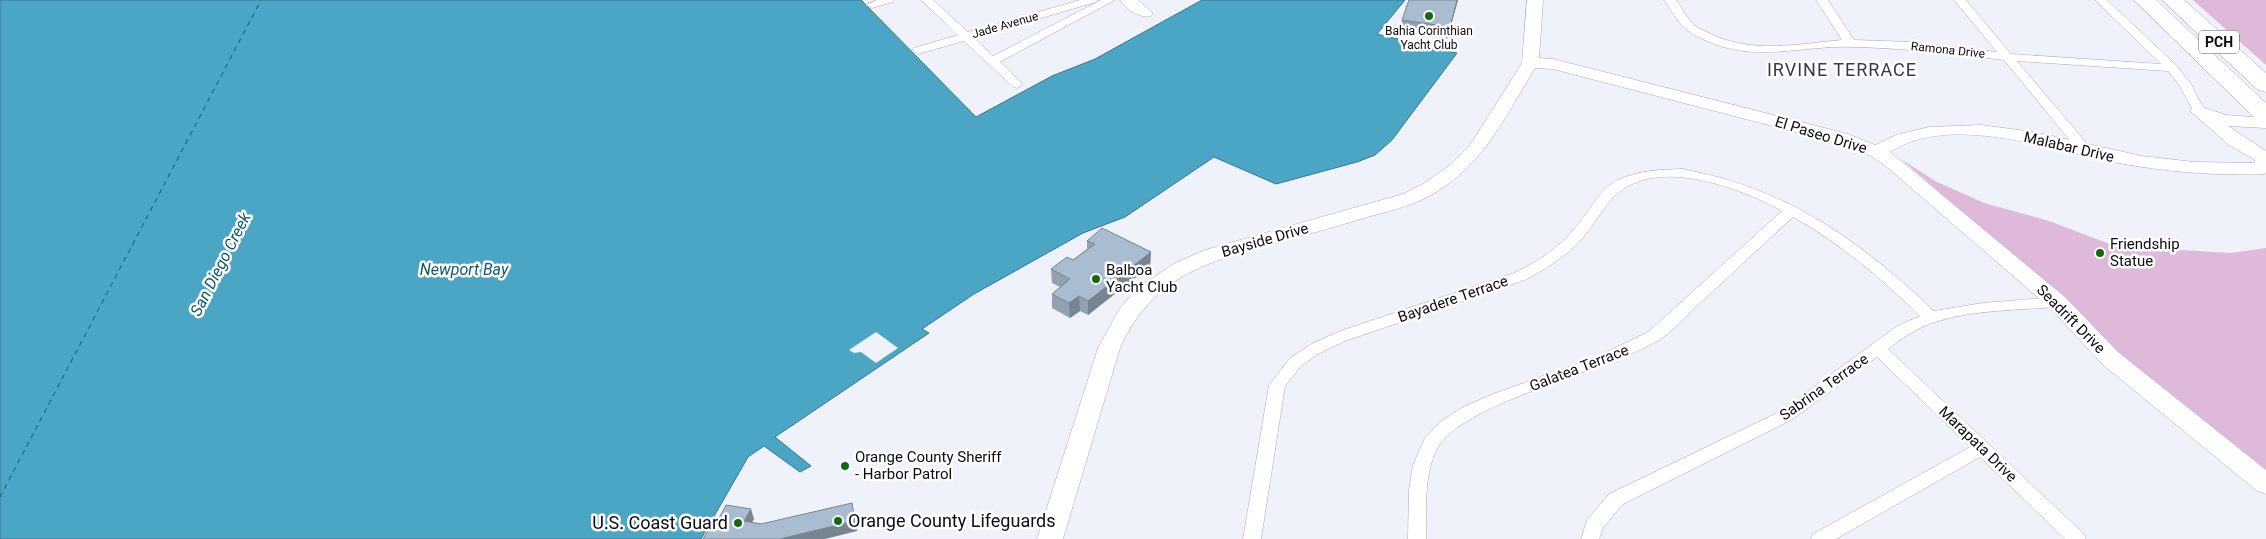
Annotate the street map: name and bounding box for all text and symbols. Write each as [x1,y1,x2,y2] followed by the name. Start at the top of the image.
[970,9,1040,41] street label: Jade Avenue
[1423,10,1435,22] marker: Bahia Corinthian Yacht Club
[1385,24,1473,52] place label: Bahia Corinthian Yacht Club
[2199,31,2239,54] road number: PCH
[1910,39,1986,61] street label: Ramona Drive
[1767,59,1917,80] district label: IRVINE TERRACE
[1773,112,1869,158] street label: El Paseo Drive
[2022,128,2116,166] street label: Malabar Drive
[186,208,255,319] water label: San Diego Creek
[1219,219,1311,261] street label: Bayside Drive
[2110,235,2180,270] place label: Friendship Statue
[2094,247,2106,259] marker: Friendship Statue
[420,260,509,279] water label: Newport Bay
[1106,261,1177,296] place label: Balboa Yacht Club
[1396,272,1510,326] street label: Bayadere Terrace
[1090,273,1102,285] marker: Balboa Yacht Club
[2033,281,2109,357] street label: Seadrift Drive
[1527,341,1631,395] street label: Galatea Terrace
[1776,350,1872,424] street label: Sabrina Terrace
[1935,402,2021,486] street label: Marapata Drive
[855,448,1002,483] place label: Orange County Sheriff - Harbor Patrol
[839,460,851,472] marker: Orange County Sheriff - Harbor Patrol
[848,510,1056,531] place label: Orange County Lifeguards
[592,512,728,533] place label: U.S. Coast Guard
[832,515,844,527] marker: Orange County Lifeguards
[732,517,744,529] marker: U.S. Coast Guard

